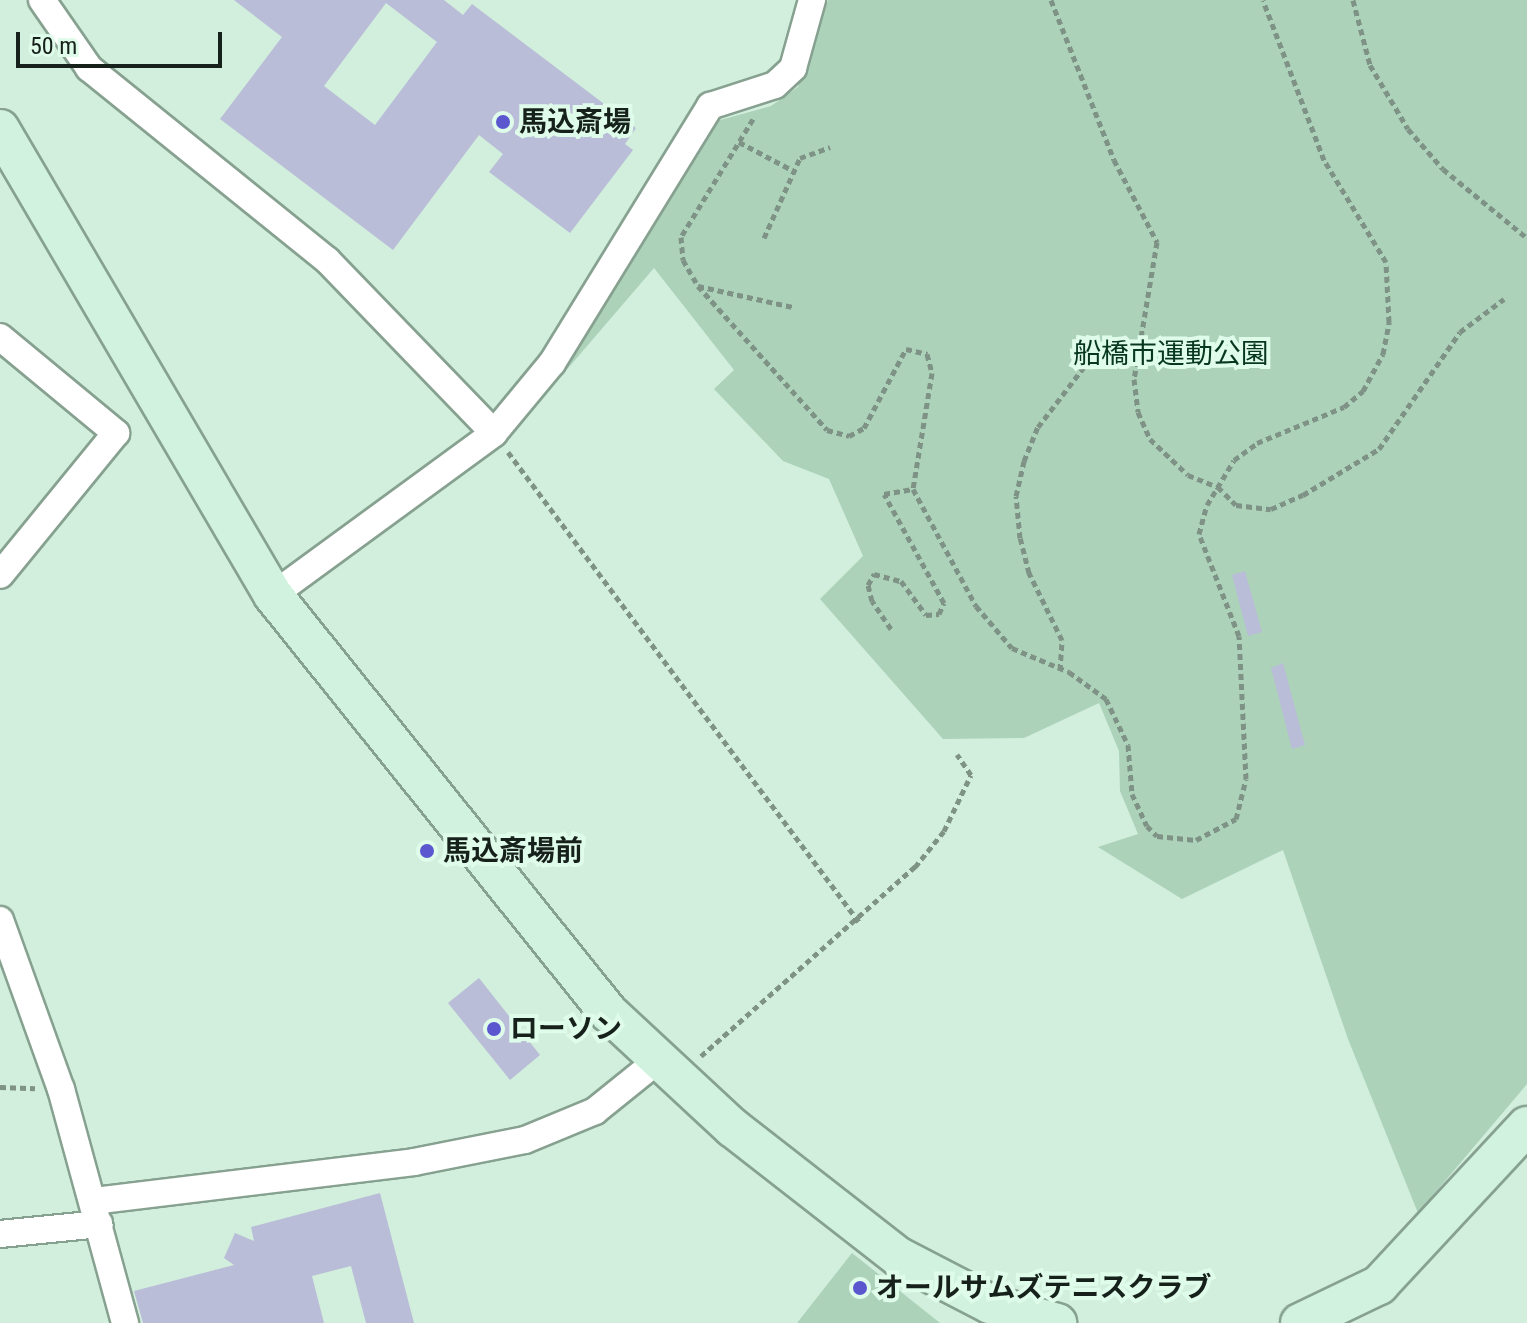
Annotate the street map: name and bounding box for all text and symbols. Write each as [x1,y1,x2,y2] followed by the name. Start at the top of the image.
[20,16,226,66] scale bar
[30,32,77,60] text: 50 m
[519,105,631,139] place label: 馬込斎場
[494,113,512,131] marker: 馬込斎場
[1073,337,1269,371] park label: 船橋市運動公園
[443,834,583,868] place label: 馬込斎場前
[418,842,436,860] marker: 馬込斎場前
[510,1012,622,1046] place label: ローソン
[485,1020,503,1038] marker: ローソン
[876,1271,1212,1305] place label: オールサムズテニスクラブ
[851,1279,869,1297] marker: オールサムズテニスクラブ

